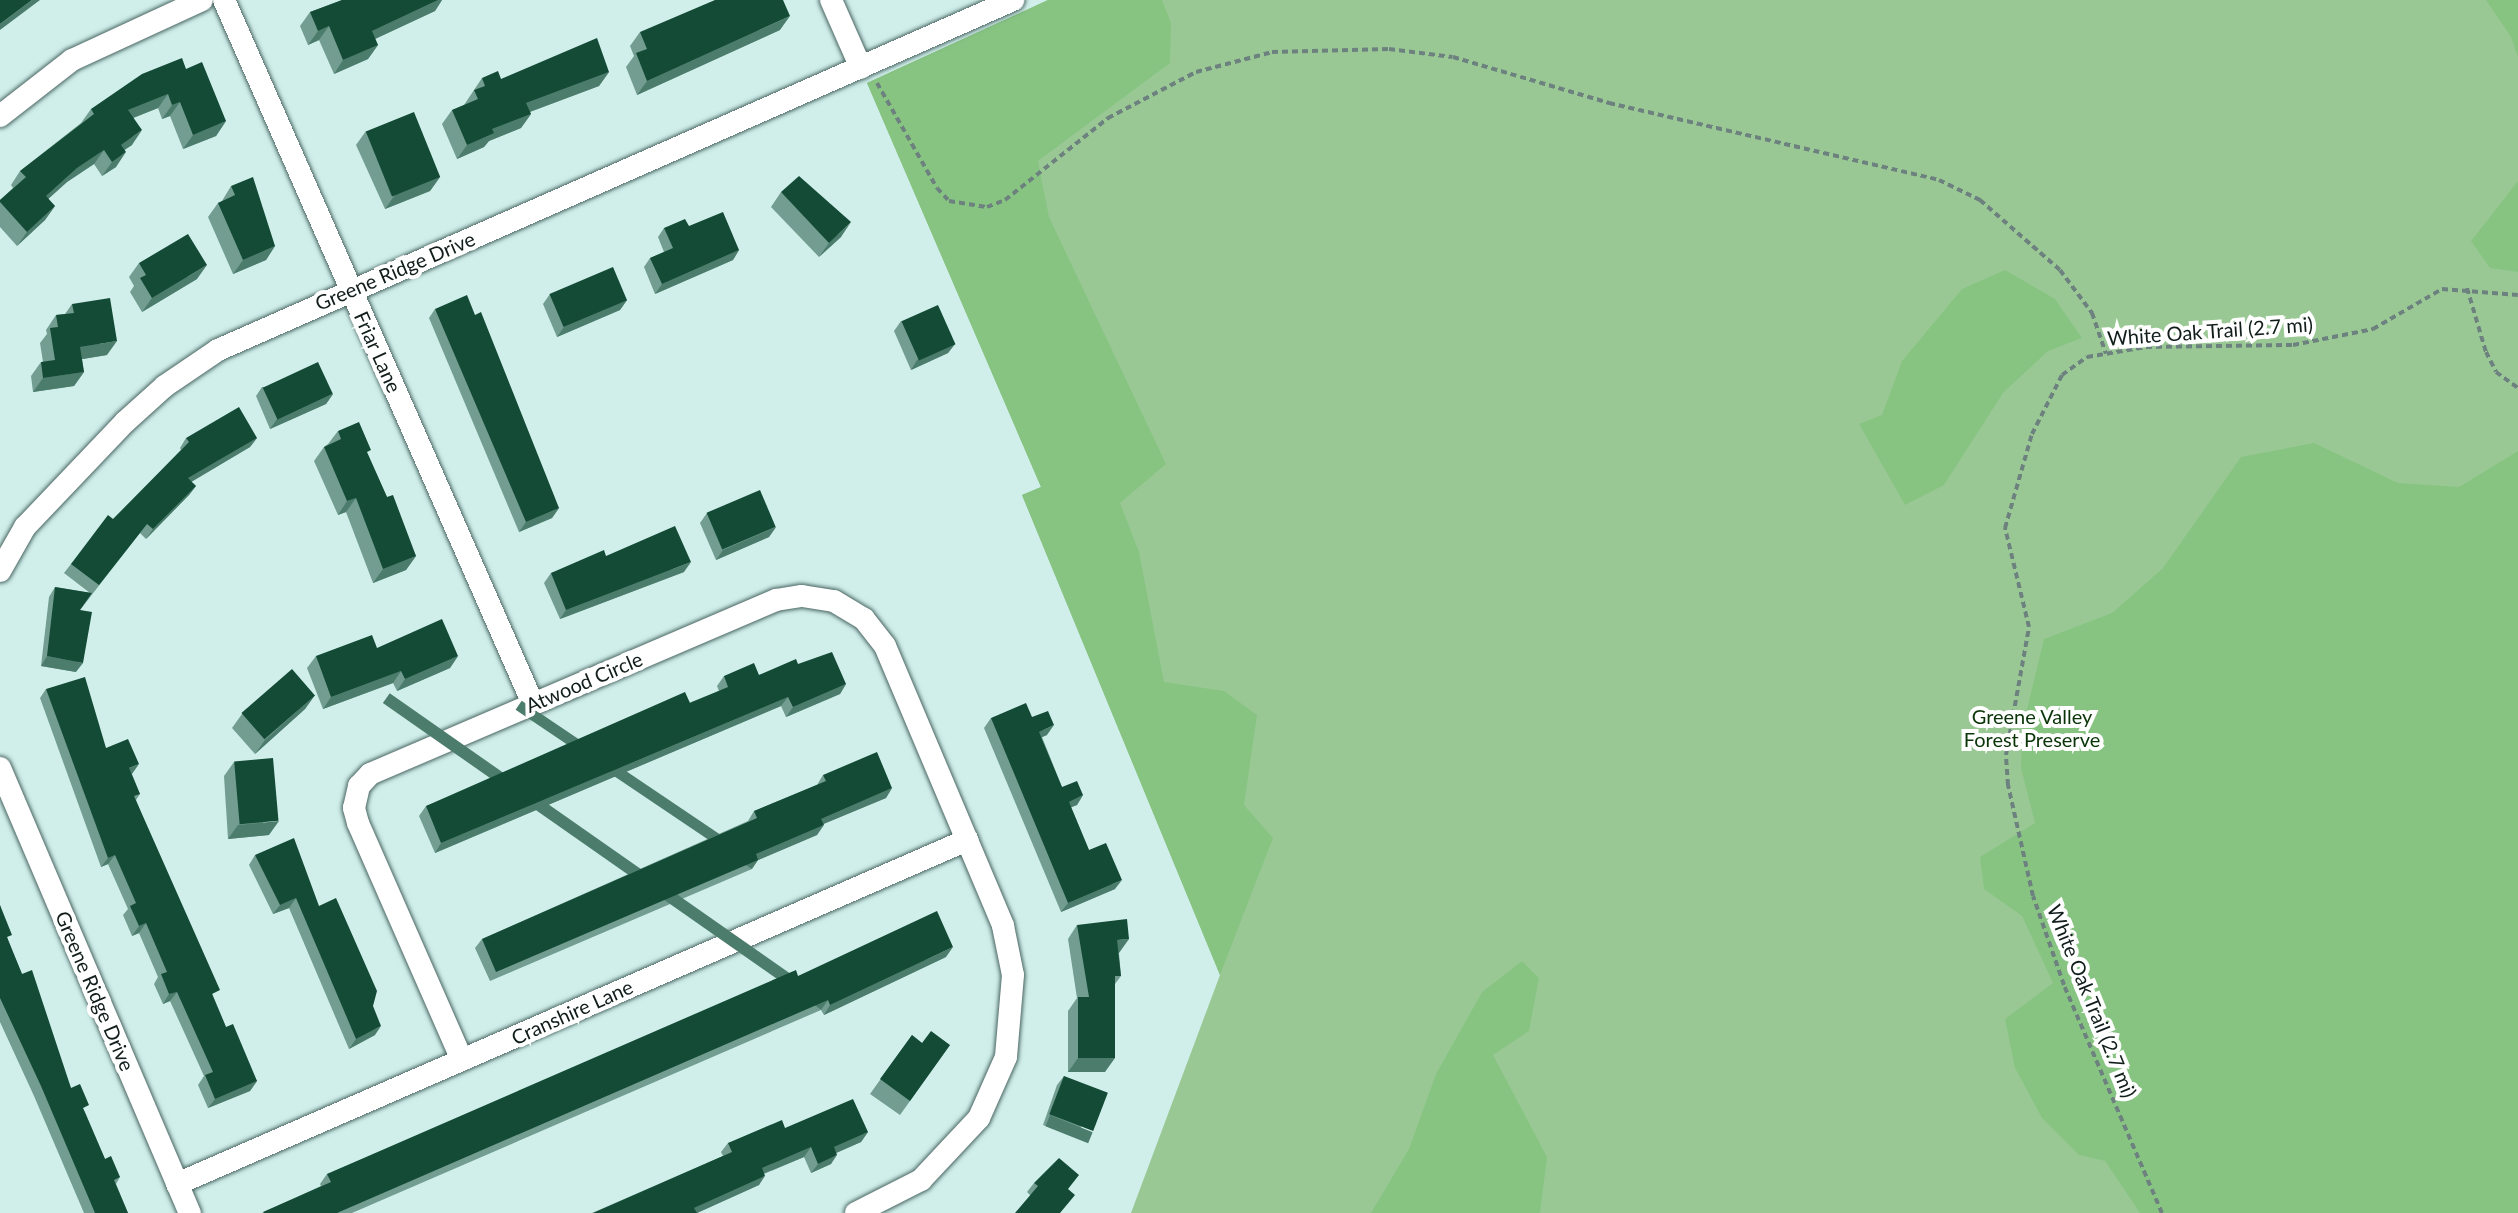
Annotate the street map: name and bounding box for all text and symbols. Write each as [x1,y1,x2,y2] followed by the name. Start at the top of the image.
[311,226,479,316] street label: Greene Ridge Drive
[349,307,407,397] street label: Friar Lane
[2106,312,2314,350] street label: White Oak Trail (2.7 mi)
[522,647,646,717] street label: Atwood Circle
[1964,704,2100,751] park label: Greene Valley Forest Preserve
[2042,901,2142,1101] street label: White Oak Trail (2.7 mi)
[50,907,140,1075] street label: Greene Ridge Drive
[507,974,637,1050] street label: Cranshire Lane

